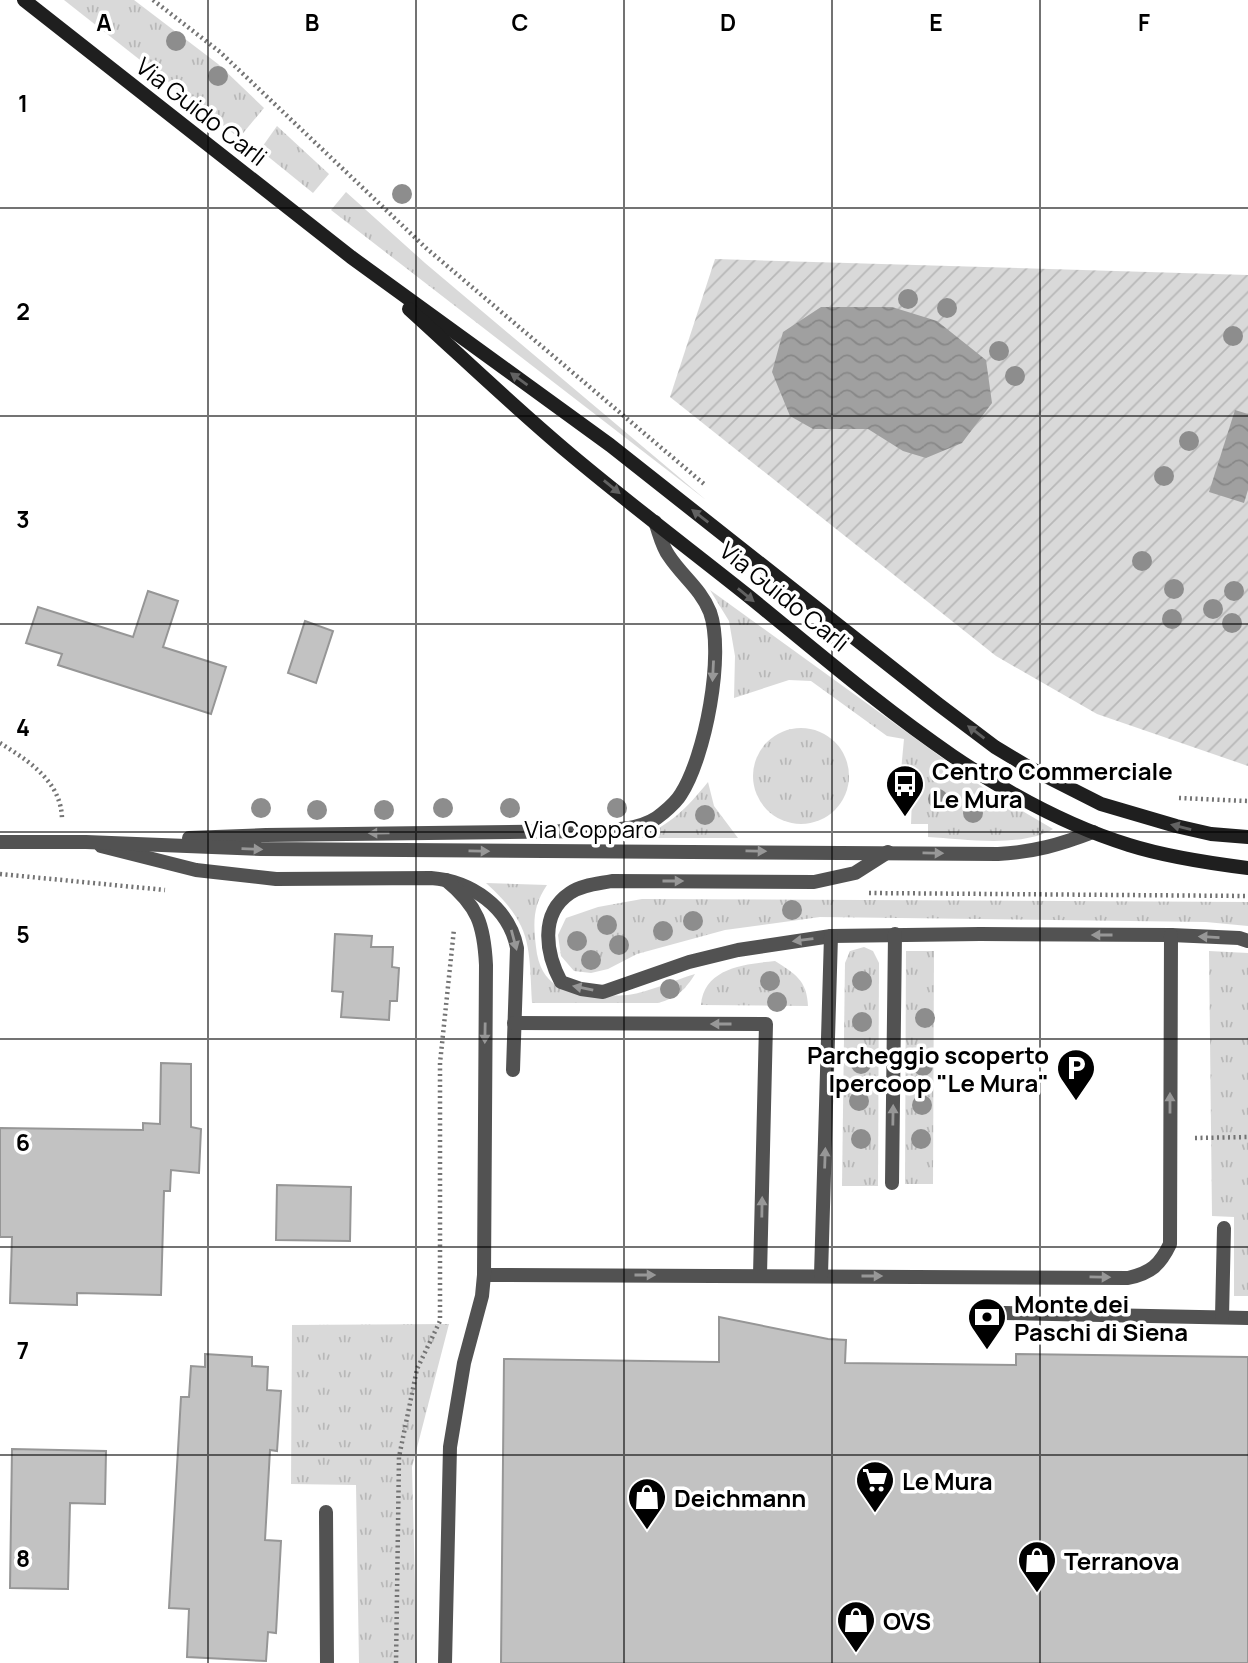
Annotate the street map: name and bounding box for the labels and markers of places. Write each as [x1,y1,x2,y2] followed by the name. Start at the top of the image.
[932,754,1173,815] place label: Centro Commerciale Le Mura
[884,763,926,818] bus stop icon: Centro Commerciale Le Mura
[807,1038,1049,1099] place label: Parcheggio scoperto Ipercoop "Le Mura"
[1055,1047,1097,1102] parking icon: Parcheggio scoperto Ipercoop "Le Mura"
[1014,1287,1188,1348] place label: Monte dei Paschi di Siena
[966,1296,1008,1351] bank icon: Monte dei Paschi di Siena
[854,1459,896,1514] supermarket icon: Le Mura
[902,1464,993,1497] place label: Le Mura
[626,1476,668,1531] shop icon: Deichmann
[674,1481,806,1514] place label: Deichmann
[1016,1539,1058,1594] shop icon: Terranova
[1064,1544,1179,1577] place label: Terranova
[835,1599,877,1654] shop icon: OVS
[883,1604,931,1637] place label: OVS

